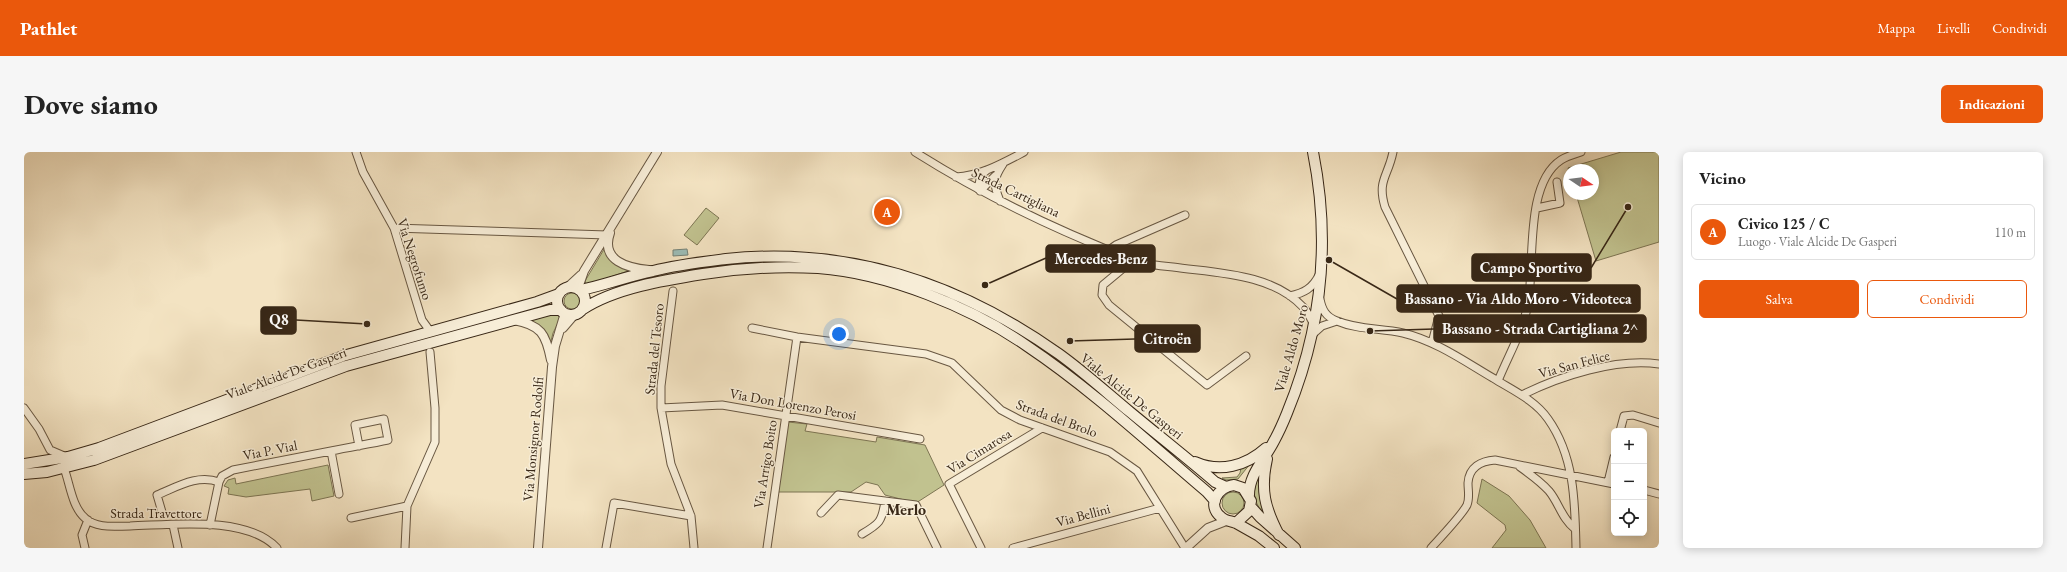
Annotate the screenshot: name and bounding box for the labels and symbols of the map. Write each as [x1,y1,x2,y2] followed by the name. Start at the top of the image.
[969,163,1064,221] street label: Strada Cartigliana
[1563,164,1599,200] north arrow
[874,197,900,227] pin: A
[393,216,437,302] street label: Via Negrofumo
[1046,245,1155,272] callout: Mercedes-Benz
[1054,249,1148,268] text: Mercedes-Benz
[1472,254,1591,281] callout: Campo Sportivo
[1480,258,1583,277] text: Campo Sportivo
[1397,285,1640,312] callout: Bassano - Via Aldo Moro - Videoteca
[1405,289,1632,308] text: Bassano - Via Aldo Moro - Videoteca
[640,302,668,396] street label: Strada del Tesoro
[1270,302,1312,394] street label: Viale Aldo Moro
[261,307,296,334] callout: Q8
[269,310,289,329] text: Q8
[1434,315,1646,342] callout: Bassano - Strada Cartigliana 2^
[1442,319,1638,338] text: Bassano - Strada Cartigliana 2^
[829,324,849,344] your location
[1135,325,1200,352] callout: Citroën
[1142,329,1192,348] text: Citroën
[223,343,349,403] street label: Viale Alcide De Gasperi
[1536,346,1612,382] street label: Via San Felice
[1077,349,1188,443] street label: Viale Alcide De Gasperi
[519,376,547,502] street label: Via Monsignor Rodolfi
[728,384,858,424] street label: Via Don Lorenzo Perosi
[1014,395,1100,441] street label: Strada del Brolo
[749,419,781,509] street label: Via Arrigo Boito
[943,424,1015,478] street label: Via Cimarosa
[241,436,299,464] street label: Via P. Vial
[886,499,926,520] district label: Merlo
[1054,499,1113,531] street label: Via Bellini
[110,504,202,522] street label: Strada Travettore

